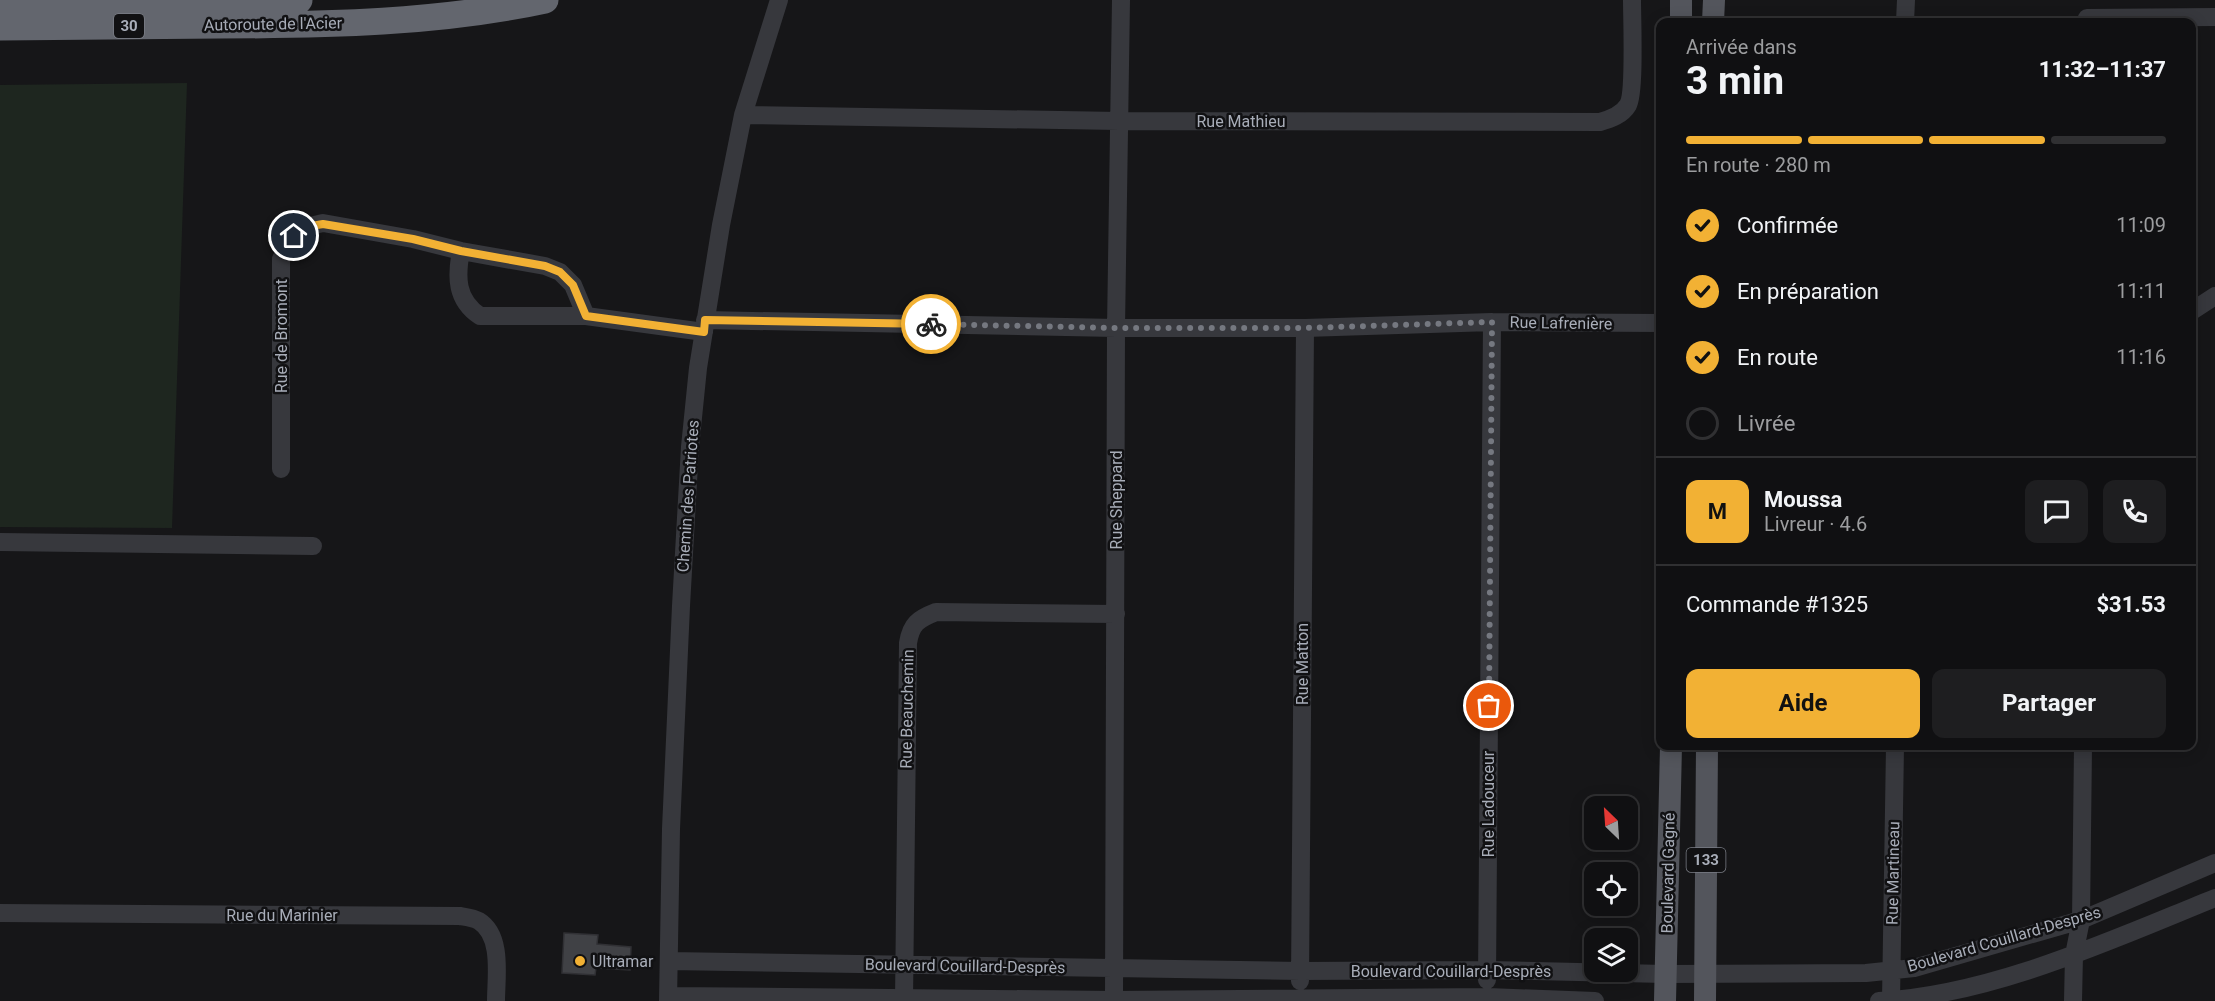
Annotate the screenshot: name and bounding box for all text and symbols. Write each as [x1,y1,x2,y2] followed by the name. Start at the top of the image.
[204,13,343,35] street label: Autoroute de l'Acier
[114,14,144,38] road number: 30
[1686,35,1797,59] text: Arrivée dans
[2039,57,2166,82] text: 11:32–11:37
[1686,58,1784,104] text: 3 min
[1196,112,1286,131] street label: Rue Mathieu
[1686,153,1831,177] text: En route · 280 m
[1686,209,1719,242] icon: check
[268,210,319,261] pin
[1737,213,1838,238] text: Confirmée
[2116,213,2166,237] text: 11:09
[277,219,310,252] icon: home
[1686,275,1719,308] icon: check
[272,279,291,393] street label: Rue de Bromont
[1737,279,1879,304] text: En préparation
[2116,279,2166,303] text: 11:11
[901,294,961,354] courier
[915,308,948,341] icon: bike
[1509,313,1613,333] street label: Rue Lafrenière
[1686,341,1719,374] icon: check
[1737,345,1818,370] text: En route
[2116,345,2166,369] text: 11:16
[1737,411,1795,436] text: Livrée
[673,419,703,573] street label: Chemin des Patriotes
[1107,451,1126,549] street label: Rue Sheppard
[2025,480,2088,543] button: chat
[2103,480,2166,543] button: phone
[1764,487,1842,512] text: Moussa
[1708,499,1727,524] text: M
[1764,512,1867,536] text: Livreur · 4.6
[1686,592,1868,617] text: Commande #1325
[2097,592,2166,617] text: $31.53
[1293,623,1312,705] street label: Rue Matton
[896,649,918,769] street label: Rue Beauchemin
[1686,669,1920,738] button: Aide
[1932,669,2166,738] button: Partager
[1463,680,1514,731] pin
[1472,689,1505,722] icon: bag
[1479,750,1498,857] street label: Rue Ladouceur
[1584,796,1638,850] north arrow
[1584,796,1638,982] map controls
[1657,812,1679,934] street label: Boulevard Gagné
[1883,821,1903,925] street label: Rue Martineau
[1686,848,1726,872] road number: 133
[1584,862,1638,916] button: locate
[1905,902,2103,976] street label: Boulevard Couillard-Desprès
[226,906,338,925] street label: Rue du Marinier
[1584,928,1638,982] button: layers
[592,952,654,971] place label: Ultramar
[573,954,587,968] marker: Ultramar
[865,955,1065,977] street label: Boulevard Couillard-Desprès
[1351,962,1551,981] street label: Boulevard Couillard-Desprès

